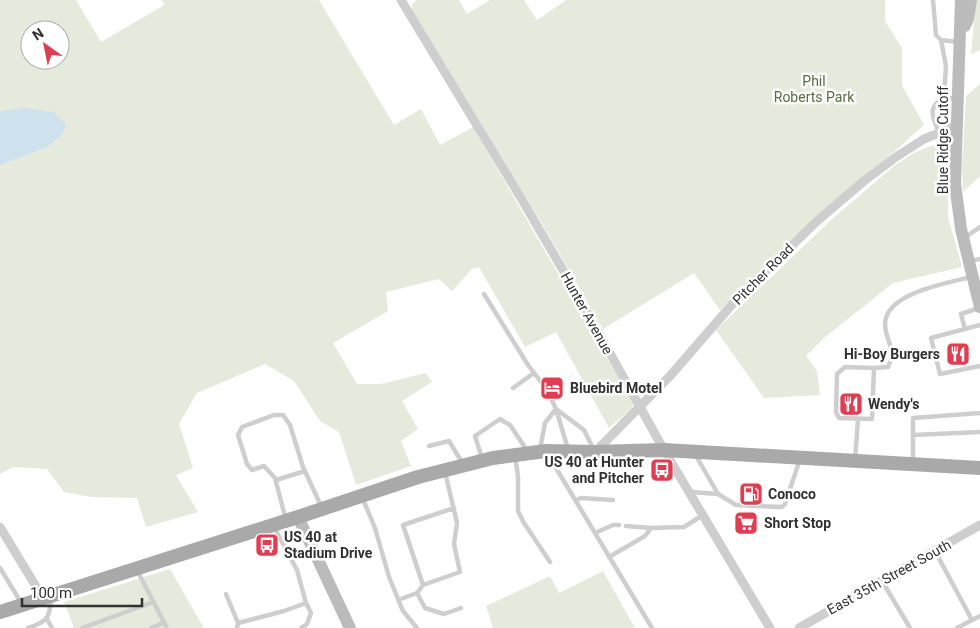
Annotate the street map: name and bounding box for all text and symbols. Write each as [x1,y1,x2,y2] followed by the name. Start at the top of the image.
[20,20,70,70] north arrow
[29,25,46,44] text: N
[774,73,855,105] park label: Phil Roberts Park
[935,86,951,194] street label: Blue Ridge Cutoff
[729,240,797,308] street label: Pitcher Road
[558,269,616,357] street label: Hunter Avenue
[945,341,971,367] restaurant icon: Hi-Boy Burgers
[844,346,940,362] place label: Hi-Boy Burgers
[539,375,565,401] hotel icon: Bluebird Motel
[570,380,662,396] place label: Bluebird Motel
[838,391,864,417] restaurant icon: Wendy's
[868,396,919,412] place label: Wendy's
[544,454,644,486] place label: US 40 at Hunter and Pitcher
[649,457,675,483] bus stop icon: US 40 at Hunter and Pitcher
[738,481,764,507] fuel station icon: Conoco
[768,486,816,502] place label: Conoco
[733,510,759,536] supermarket icon: Short Stop
[764,515,831,531] place label: Short Stop
[284,529,373,561] place label: US 40 at Stadium Drive
[254,532,280,558] bus stop icon: US 40 at Stadium Drive
[824,536,954,618] street label: East 35th Street South
[22,576,142,608] scale bar
[30,584,72,602] text: 100 m

